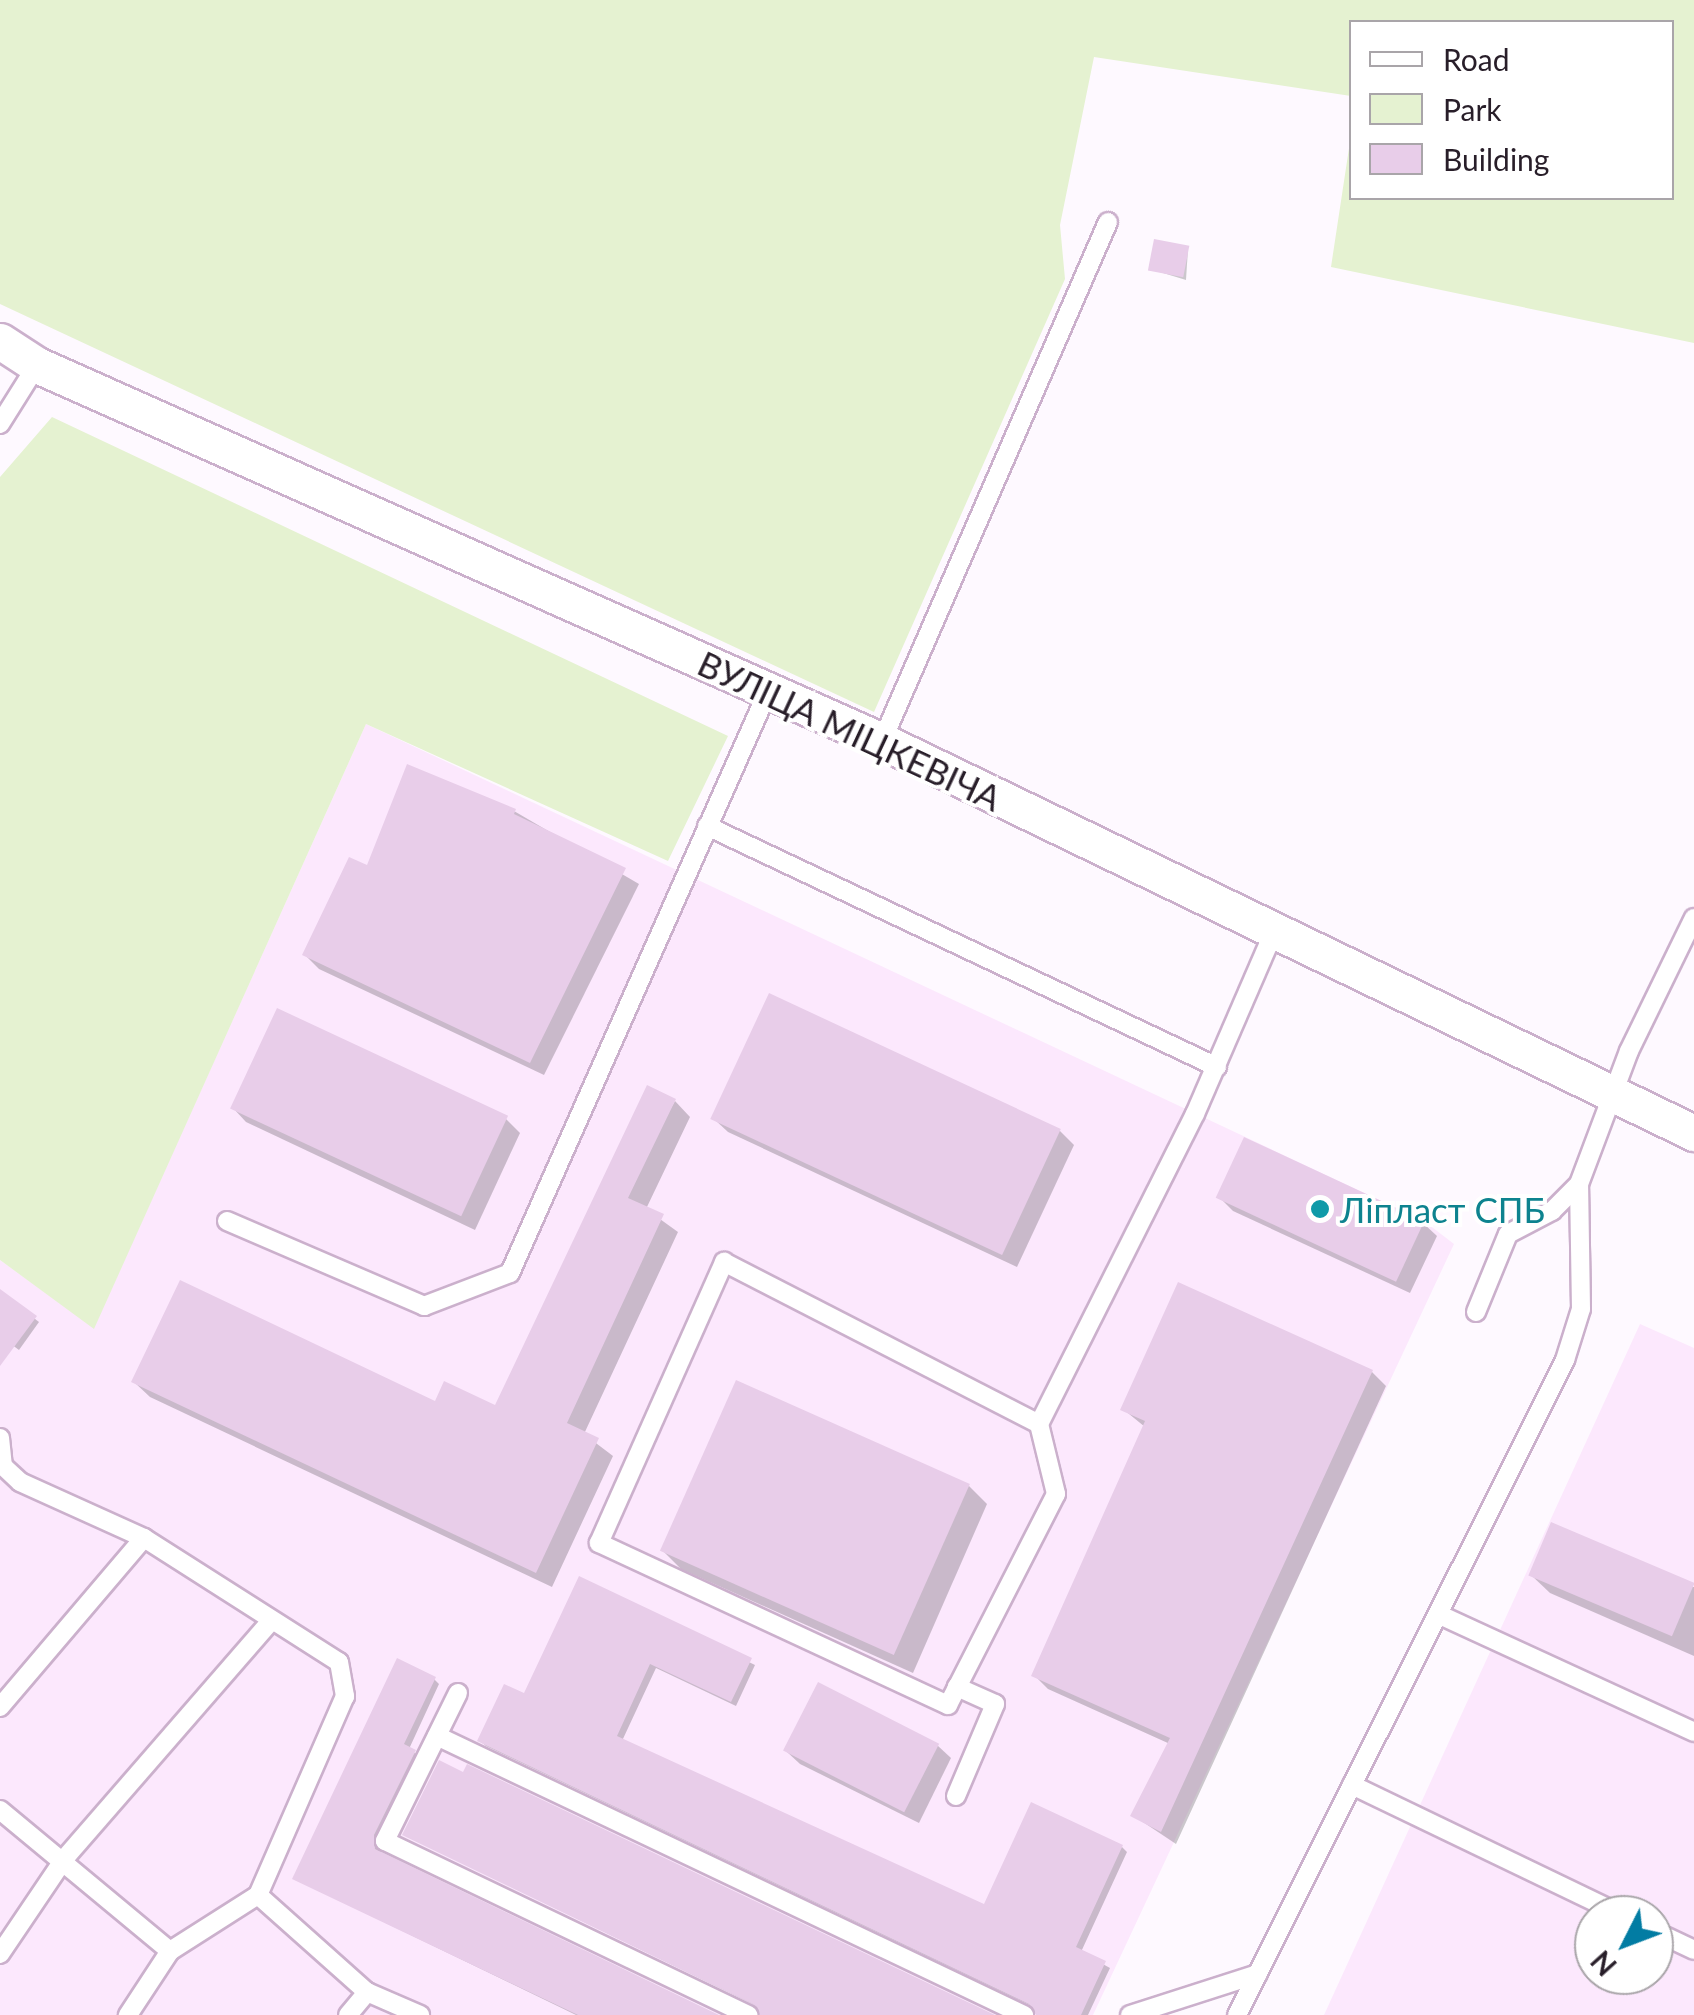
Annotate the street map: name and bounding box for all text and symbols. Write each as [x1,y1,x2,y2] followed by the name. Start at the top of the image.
[1349,20,1674,200] legend
[1443,41,1510,77] text: Road
[1443,91,1502,127] text: Park
[1443,141,1549,177] text: Building
[692,641,1008,819] street label: ВУЛІЦА МІЦКЕВІЧА
[1340,1188,1545,1230] place label: Ліпласт СПБ
[1309,1198,1331,1220] marker: Ліпласт СПБ
[1574,1895,1674,1995] north arrow
[1583,1944,1623,1983] text: N

